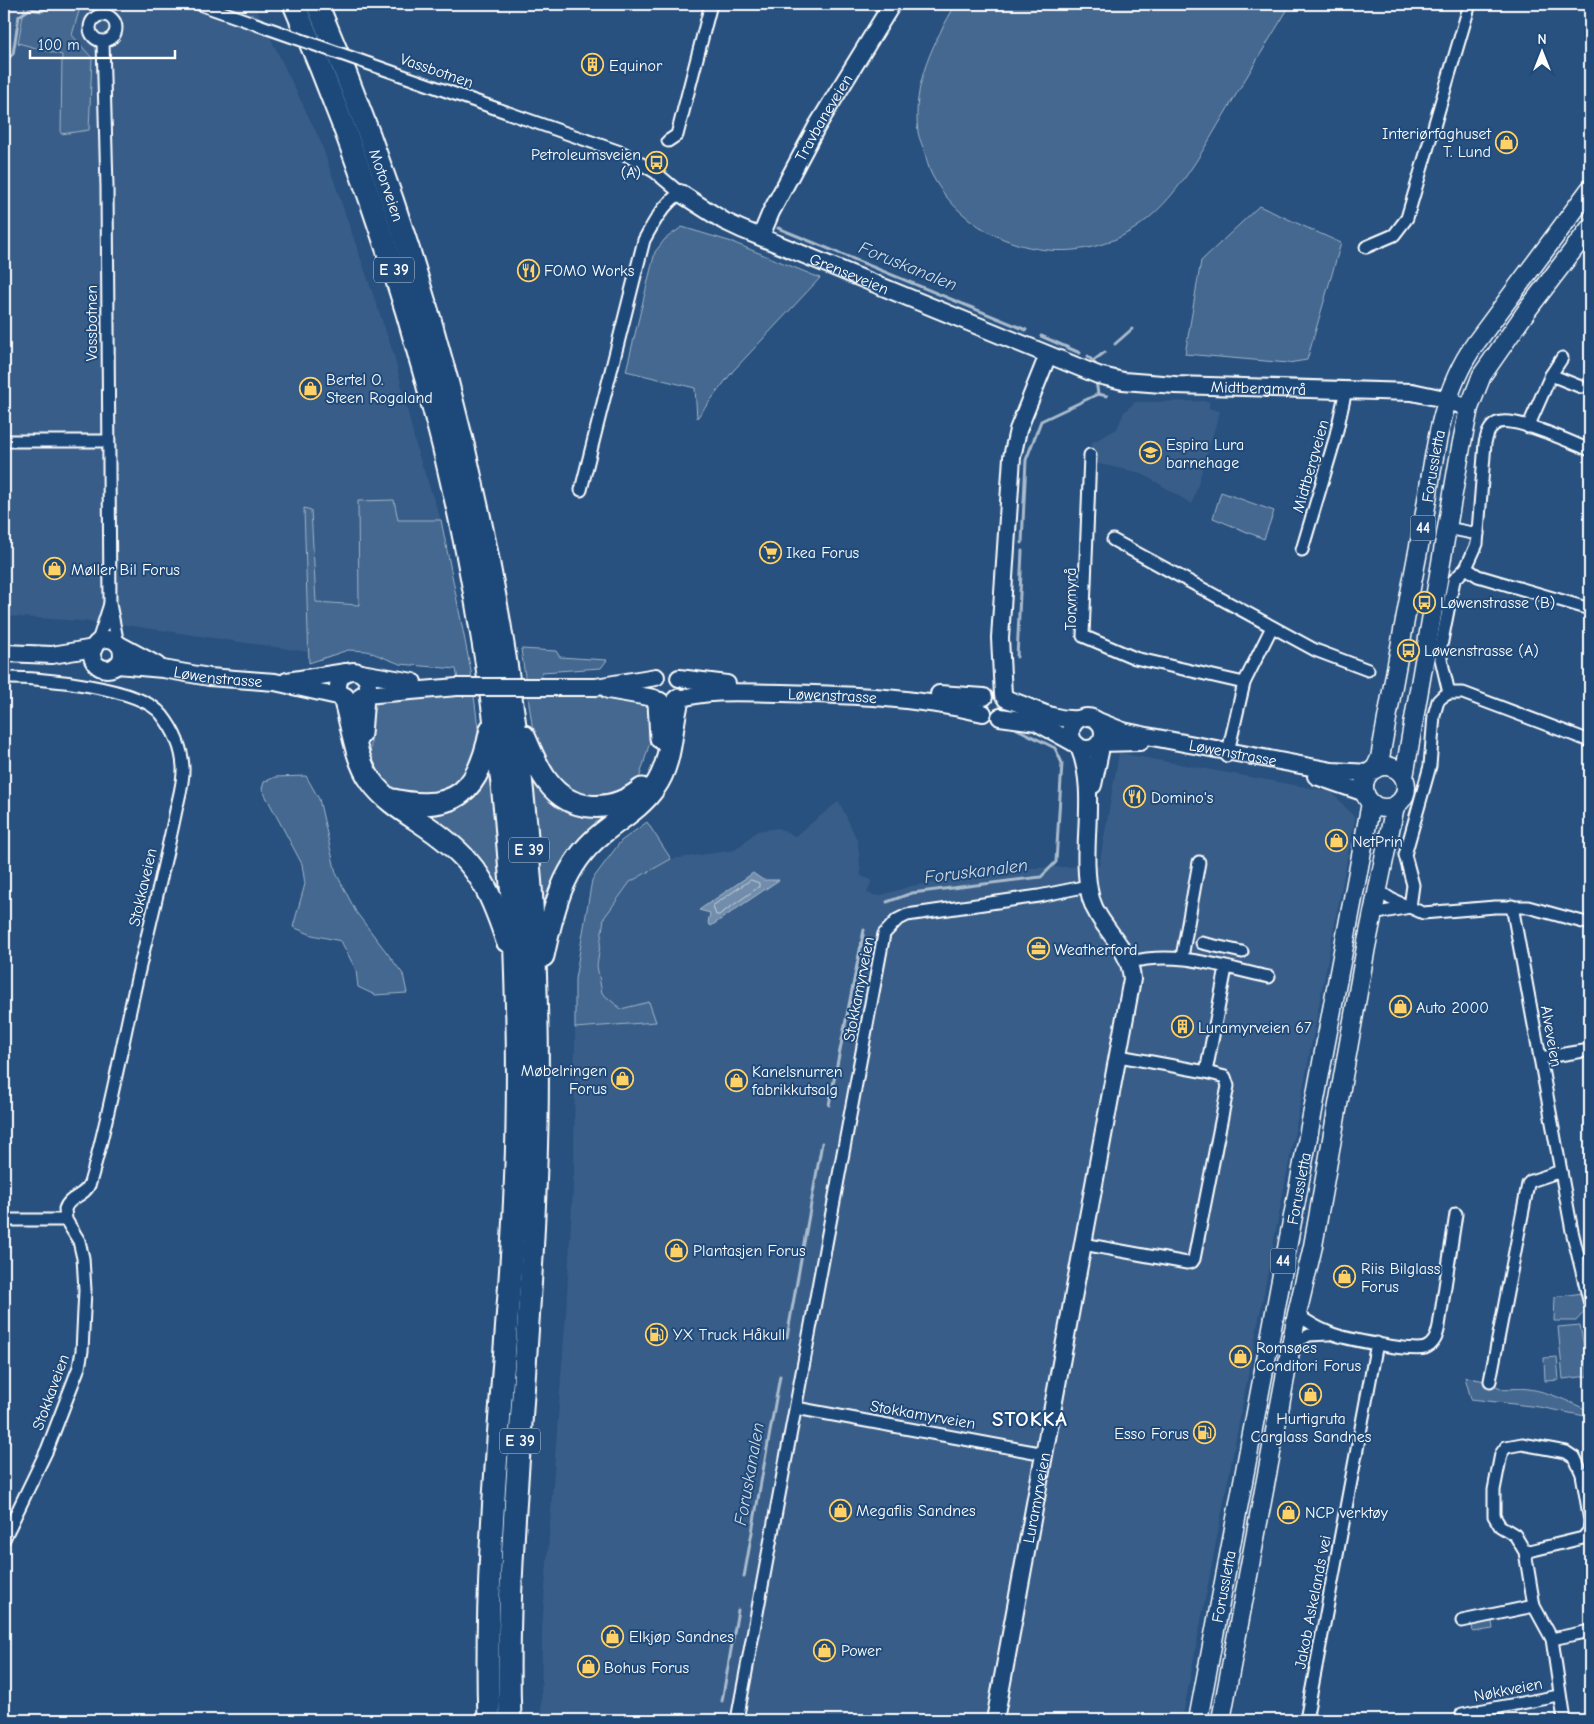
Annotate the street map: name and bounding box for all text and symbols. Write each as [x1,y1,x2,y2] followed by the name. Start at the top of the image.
[30,28,175,60] scale bar
[1516,28,1566,78] north arrow
[1537,31,1547,48] text: N
[38,36,80,54] text: 100 m
[398,50,476,92] street label: Vassbotnen
[581,53,605,77] building icon: Equinor
[609,57,663,75] place label: Equinor
[792,71,857,165] street label: Travbaneveien
[1382,125,1491,161] place label: Interiørfaghuset T. Lund
[1495,130,1519,154] shop icon: Interiørfaghuset T. Lund
[531,146,641,182] place label: Petroleumsveien (A)
[365,147,407,224] street label: Motorveien
[645,151,669,175] bus stop icon: Petroleumsveien (A)
[856,237,960,296] water label: Foruskanalen
[807,250,891,298] street label: Grenseveien
[374,258,414,282] road number: E 39
[516,258,540,282] restaurant icon: FOMO Works
[544,262,635,280] place label: FOMO Works
[83,285,101,361] street label: Vassbotnen
[326,371,433,407] place label: Bertel O. Steen Rogaland
[298,376,322,400] shop icon: Bertel O. Steen Rogaland
[1210,378,1306,399] street label: Midtbergmyrå
[1289,418,1333,515] street label: Midtbergveien
[1419,428,1449,504] street label: Forussletta
[1166,436,1244,472] place label: Espira Lura barnehage
[1138,441,1162,465] school or university icon: Espira Lura barnehage
[1410,516,1436,540] road number: 44
[758,540,782,564] supermarket icon: Ikea Forus
[786,544,860,562] place label: Ikea Forus
[43,557,67,581] shop icon: Møller Bil Forus
[71,561,180,579] place label: Møller Bil Forus
[1062,568,1080,630] street label: Torvmyrå
[1412,590,1436,614] bus stop icon: Løwenstrasse (B)
[1440,594,1555,612] place label: Løwenstrasse (B)
[1396,638,1420,662] bus stop icon: Løwenstrasse (A)
[1424,642,1539,660] place label: Løwenstrasse (A)
[172,663,263,691] street label: Løwenstrasse
[788,685,877,707] street label: Løwenstrasse
[1187,736,1278,770] street label: Løwenstrasse
[1123,785,1147,809] restaurant icon: Domino's
[1151,789,1214,807] place label: Domino's
[1324,829,1348,853] shop icon: NetPrin
[1352,833,1403,851] place label: NetPrin
[509,838,549,862] road number: E 39
[125,846,161,928] street label: Stokkaveien
[923,855,1029,888] water label: Foruskanalen
[840,935,878,1043] street label: Stokkamyrveien
[1026,937,1050,961] office icon: Weatherford
[1054,941,1138,959] place label: Weatherford
[1388,995,1412,1019] shop icon: Auto 2000
[1416,999,1489,1017] place label: Auto 2000
[1537,1004,1565,1068] street label: Alveveien
[1170,1015,1194,1039] building icon: Luramyrveien 67
[1198,1019,1312,1037] place label: Luramyrveien 67
[521,1062,607,1098] place label: Møbelringen Forus
[751,1063,843,1099] place label: Kanelsnurren fabrikkutsalg
[611,1067,635,1091] shop icon: Møbelringen Forus
[724,1068,748,1092] shop icon: Kanelsnurren fabrikkutsalg
[1284,1151,1315,1226] street label: Forussletta
[665,1238,689,1262] shop icon: Plantasjen Forus
[693,1242,806,1260] place label: Plantasjen Forus
[1270,1248,1296,1274] road number: 44
[1361,1260,1441,1296] place label: Riis Bilglass Forus
[1333,1265,1357,1289] shop icon: Riis Bilglass Forus
[645,1322,669,1346] fuel station icon: YX Truck Håkull
[673,1326,785,1344] place label: YX Truck Håkull
[1256,1339,1361,1375] place label: Romsøes Conditori Forus
[1228,1344,1252,1368] shop icon: Romsøes Conditori Forus
[29,1352,73,1433] street label: Stokkaveien
[1299,1382,1323,1406] shop icon: Hurtigruta Carglass Sandnes
[869,1397,977,1433] street label: Stokkamyrveien
[992,1407,1068,1431] district label: STOKKA
[1251,1410,1372,1446] place label: Hurtigruta Carglass Sandnes
[730,1421,769,1527] water label: Foruskanalen
[1193,1421,1217,1445] fuel station icon: Esso Forus
[1114,1425,1189,1443] place label: Esso Forus
[500,1428,540,1454] road number: E 39
[1020,1451,1054,1545] street label: Luramyrveien
[828,1498,852,1522] shop icon: Megaflis Sandnes
[1277,1500,1301,1524] shop icon: NCP verktøy
[856,1502,976,1520] place label: Megaflis Sandnes
[1305,1504,1389,1522] place label: NCP verktøy
[1291,1534,1335,1671] street label: Jakob Askelands vei
[1209,1549,1240,1624] street label: Forussletta
[601,1624,625,1648] shop icon: Elkjøp Sandnes
[629,1628,734,1646] place label: Elkjøp Sandnes
[813,1638,837,1662] shop icon: Power
[841,1642,882,1660] place label: Power
[576,1655,600,1679] shop icon: Bohus Forus
[604,1659,689,1677] place label: Bohus Forus
[1472,1675,1544,1705] street label: Nøkkveien

